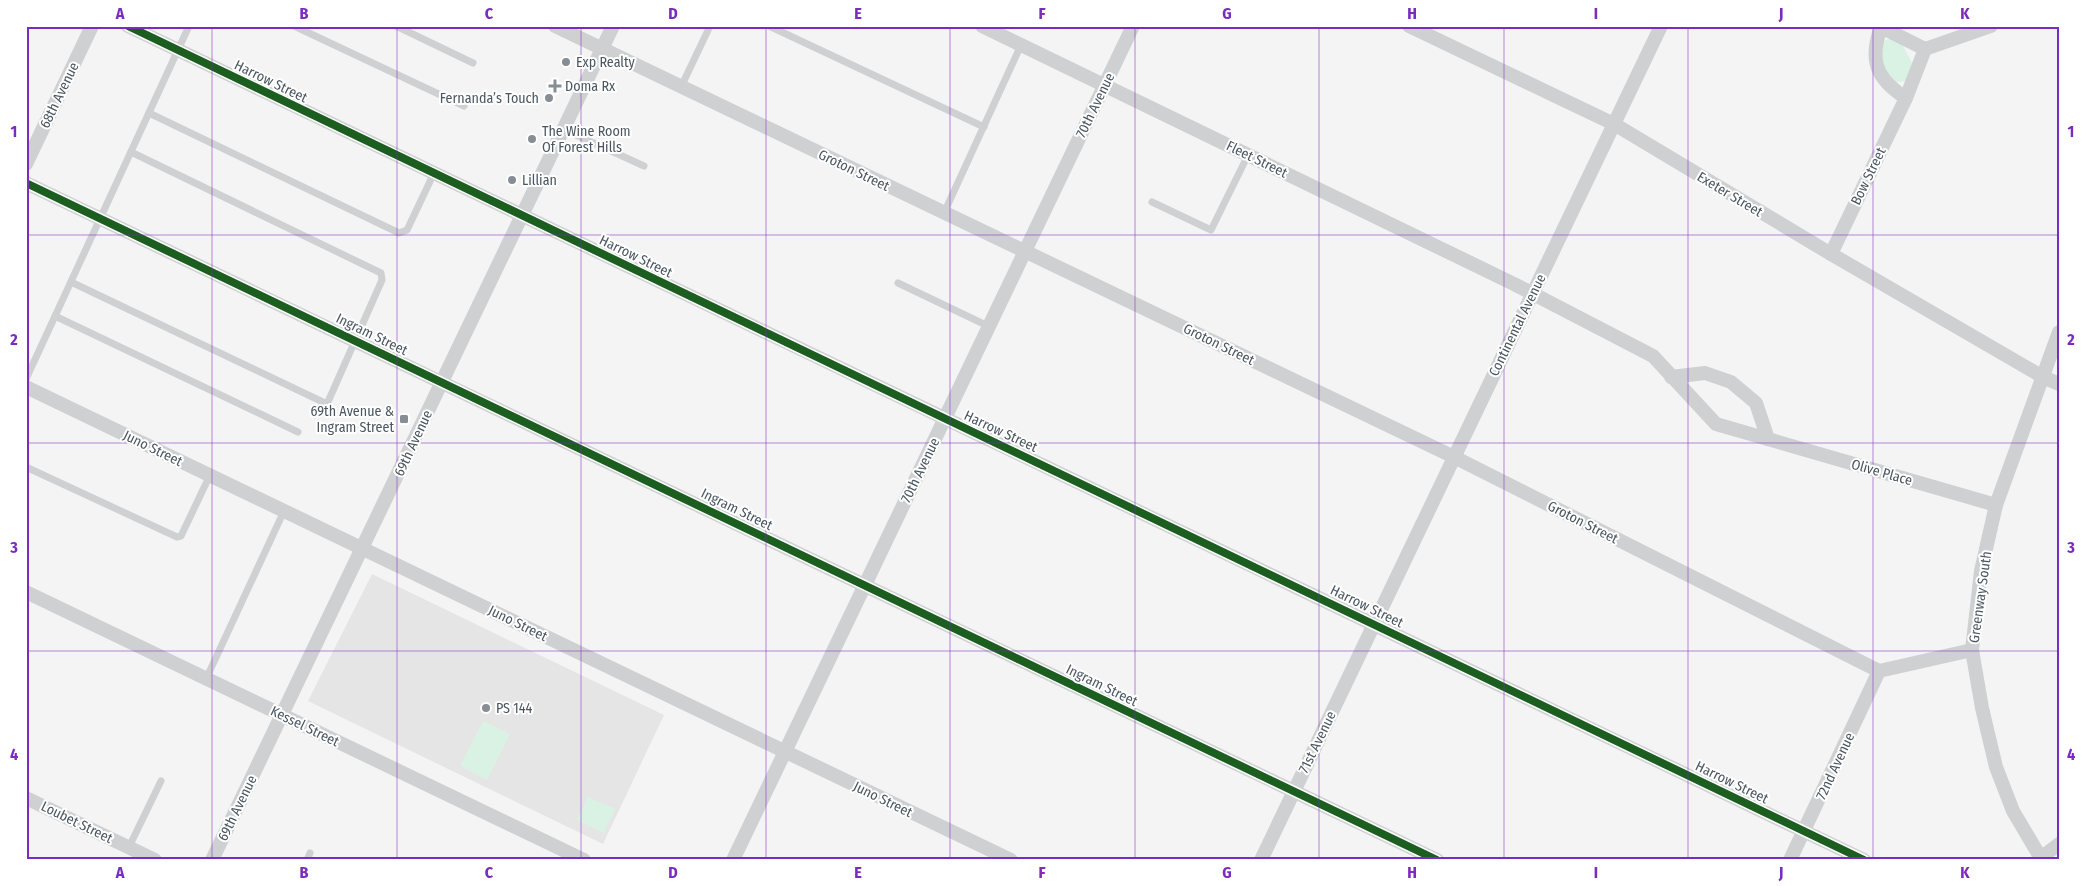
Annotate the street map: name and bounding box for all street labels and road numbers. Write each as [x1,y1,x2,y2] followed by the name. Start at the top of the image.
[232,56,310,107] street label: Harrow Street
[36,59,83,131] street label: 68th Avenue
[1072,70,1118,140] street label: 70th Avenue
[1224,137,1290,182] street label: Fleet Street
[1847,144,1890,208] street label: Bow Street
[816,146,892,195] street label: Groton Street
[1694,168,1766,221] street label: Exeter Street
[597,231,675,282] street label: Harrow Street
[1485,271,1550,379] street label: Continental Avenue
[333,310,411,359] street label: Ingram Street
[1181,320,1257,369] street label: Groton Street
[391,407,436,479] street label: 69th Avenue
[961,407,1041,456] street label: Harrow Street
[120,427,185,470] street label: Juno Street
[897,435,943,505] street label: 70th Avenue
[1849,456,1914,489] street label: Olive Place
[698,485,776,534] street label: Ingram Street
[1545,497,1621,548] street label: Groton Street
[1966,550,1995,644] street label: Greenway South
[1328,581,1406,632] street label: Harrow Street
[485,602,550,645] street label: Juno Street
[1063,661,1141,710] street label: Ingram Street
[268,703,342,751] street label: Kessel Street
[1295,708,1340,776] street label: 71st Avenue
[1813,730,1858,802] street label: 72nd Avenue
[1693,757,1771,808] street label: Harrow Street
[214,773,261,844] street label: 69th Avenue
[850,778,915,821] street label: Juno Street
[38,798,116,847] street label: Loubet Street

